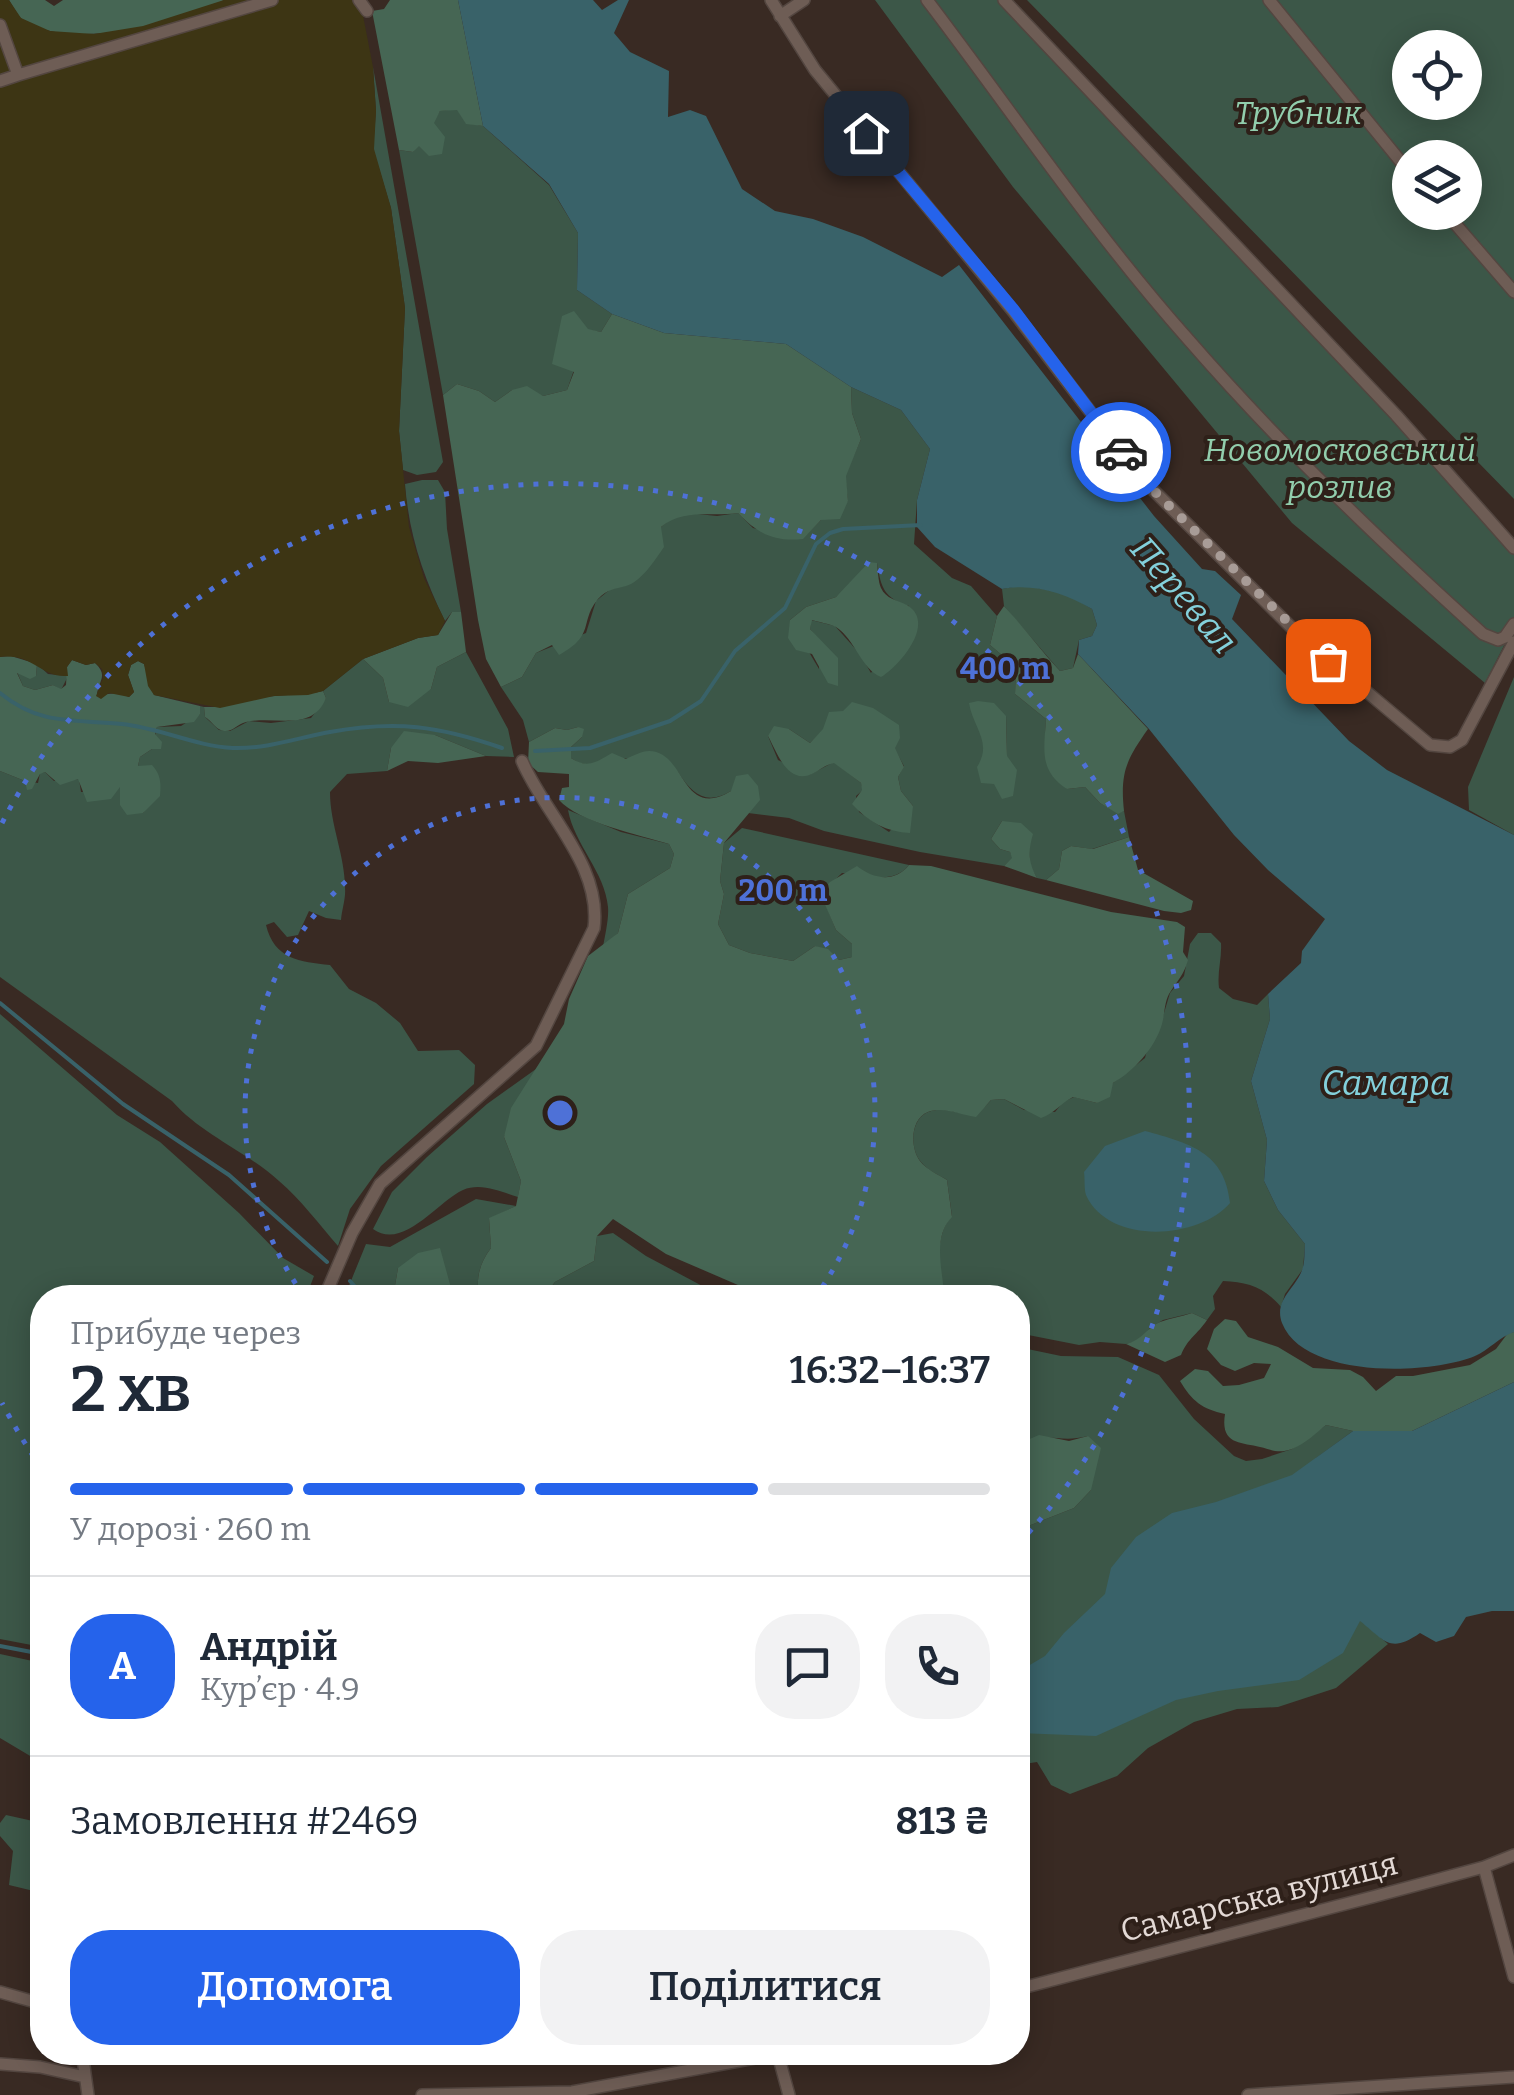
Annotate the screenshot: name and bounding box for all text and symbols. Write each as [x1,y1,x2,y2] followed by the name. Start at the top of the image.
[1392,30,1482,230] map controls
[1392,30,1482,120] button: locate
[824,91,909,176] pin
[1234,94,1363,132] park label: Трубник
[839,106,894,161] icon: home
[1392,140,1482,230] button: layers
[1071,402,1171,502] courier
[1094,425,1149,480] icon: car
[1204,431,1476,506] park label: Новомосковський розлив
[1122,528,1246,662] water label: Перевал
[1286,619,1371,704] pin
[1301,634,1356,689] icon: bag
[960,651,1051,687] text: 400 m
[738,873,828,909] text: 200 m
[1322,1062,1450,1104] water label: Самара
[542,1095,578,1131] centre of rings
[70,1314,301,1352] text: Прибуде через
[790,1347,990,1393] text: 16:32–16:37
[70,1350,191,1428] text: 2 хв
[70,1510,311,1548] text: У дорозі · 260 m
[755,1614,860,1719] button: chat
[885,1614,990,1719] button: phone
[200,1624,338,1670] text: Андрій
[109,1643,136,1689] text: А
[200,1670,360,1708] text: Кур’єр · 4.9
[70,1798,419,1844] text: Замовлення #2469
[895,1798,990,1844] text: 813 ₴
[1117,1844,1401,1950] street label: Самарська вулиця
[70,1930,520,2045] button: Допомога
[540,1930,990,2045] button: Поділитися

